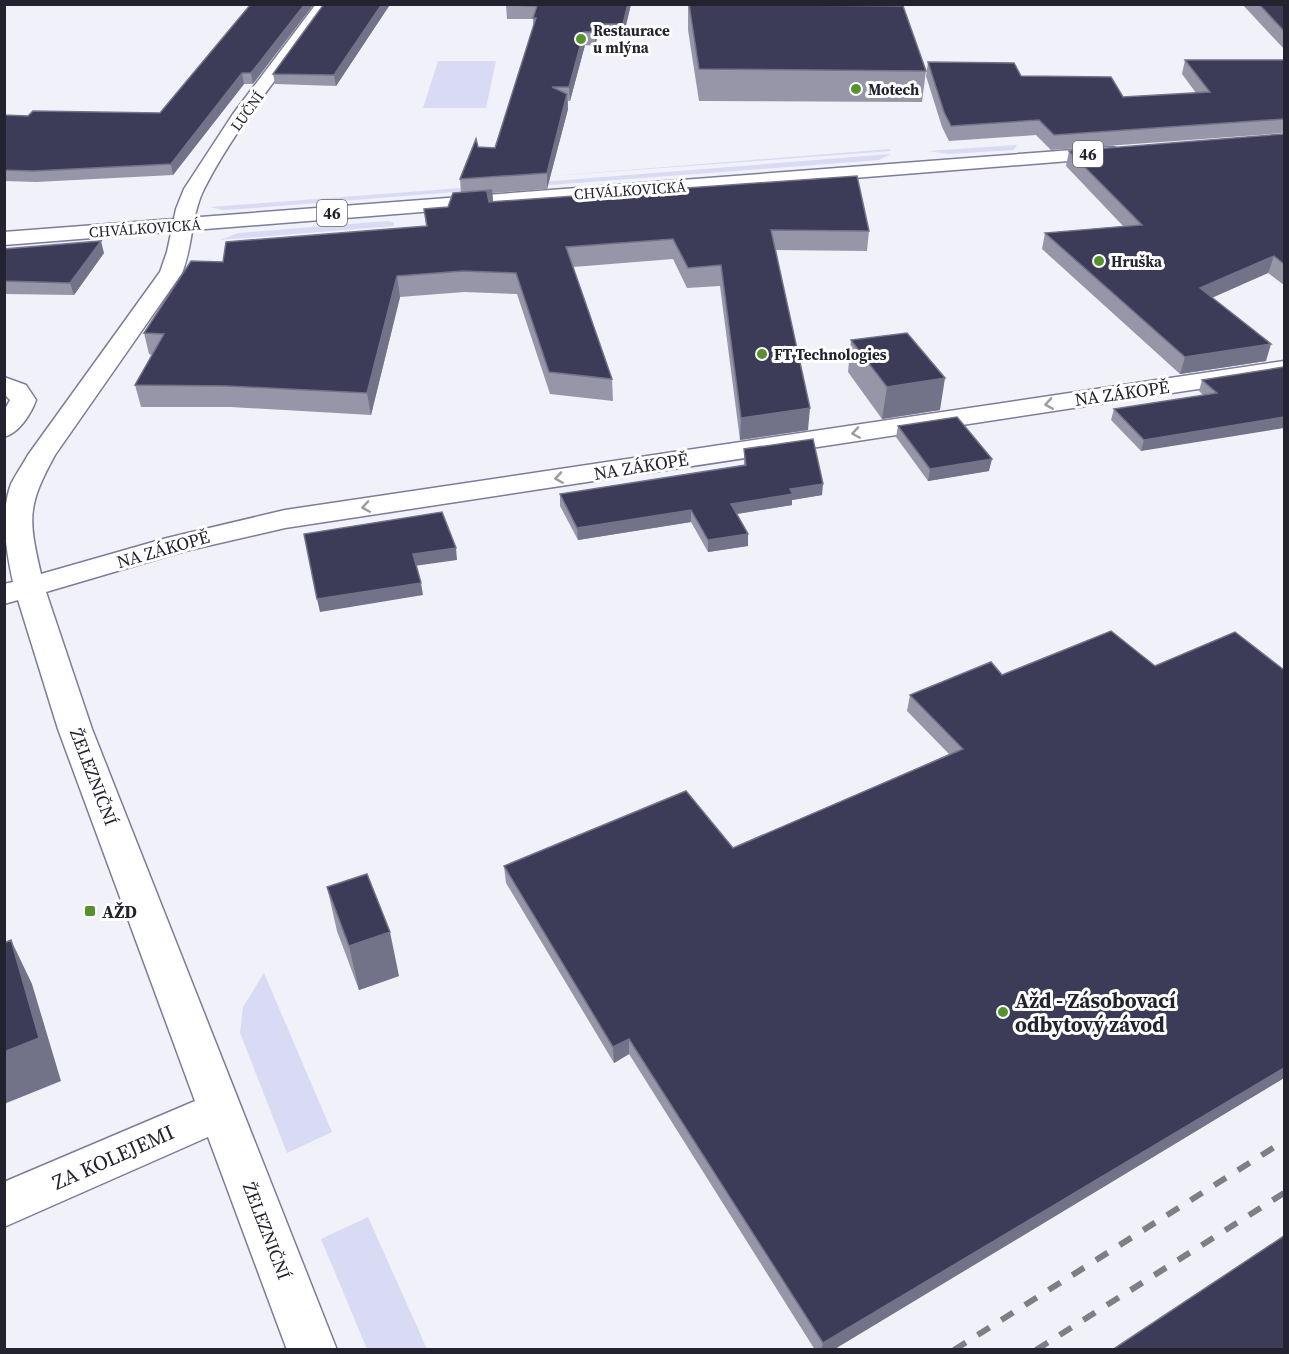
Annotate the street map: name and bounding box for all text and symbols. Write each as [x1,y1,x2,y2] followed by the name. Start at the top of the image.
[593,20,670,58] place label: Restaurace u mlýna
[574,32,588,46] marker: Restaurace u mlýna
[868,79,919,100] place label: Motech
[849,82,863,96] marker: Motech
[225,87,269,135] street label: LUČNÍ
[1073,141,1103,167] road number: 46
[573,176,687,204] street label: CHVÁLKOVICKÁ
[317,200,347,226] road number: 46
[88,214,202,242] street label: CHVÁLKOVICKÁ
[1111,251,1163,272] place label: Hruška
[1092,254,1106,268] marker: Hruška
[774,344,887,365] place label: FT Technologies
[755,347,769,361] marker: FT Technologies
[1073,374,1171,412] street label: NA ZÁKOPĚ
[1044,398,1053,410] one-way arrow
[851,427,861,439] one-way arrow
[592,446,690,486] street label: NA ZÁKOPĚ
[555,471,565,484] one-way arrow
[362,500,372,513] one-way arrow
[114,524,212,574] street label: NA ZÁKOPĚ
[64,725,124,829] street label: ŽELEZNIČNÍ
[102,899,137,924] place label: AŽD
[83,904,97,918] marker: AŽD
[1015,986,1176,1039] place label: Ažd - Zásobovací odbytový závod
[996,1005,1010,1019] marker: Ažd - Zásobovací odbytový závod
[48,1117,178,1197] street label: ZA KOLEJEMI
[237,1179,297,1283] street label: ŽELEZNIČNÍ

